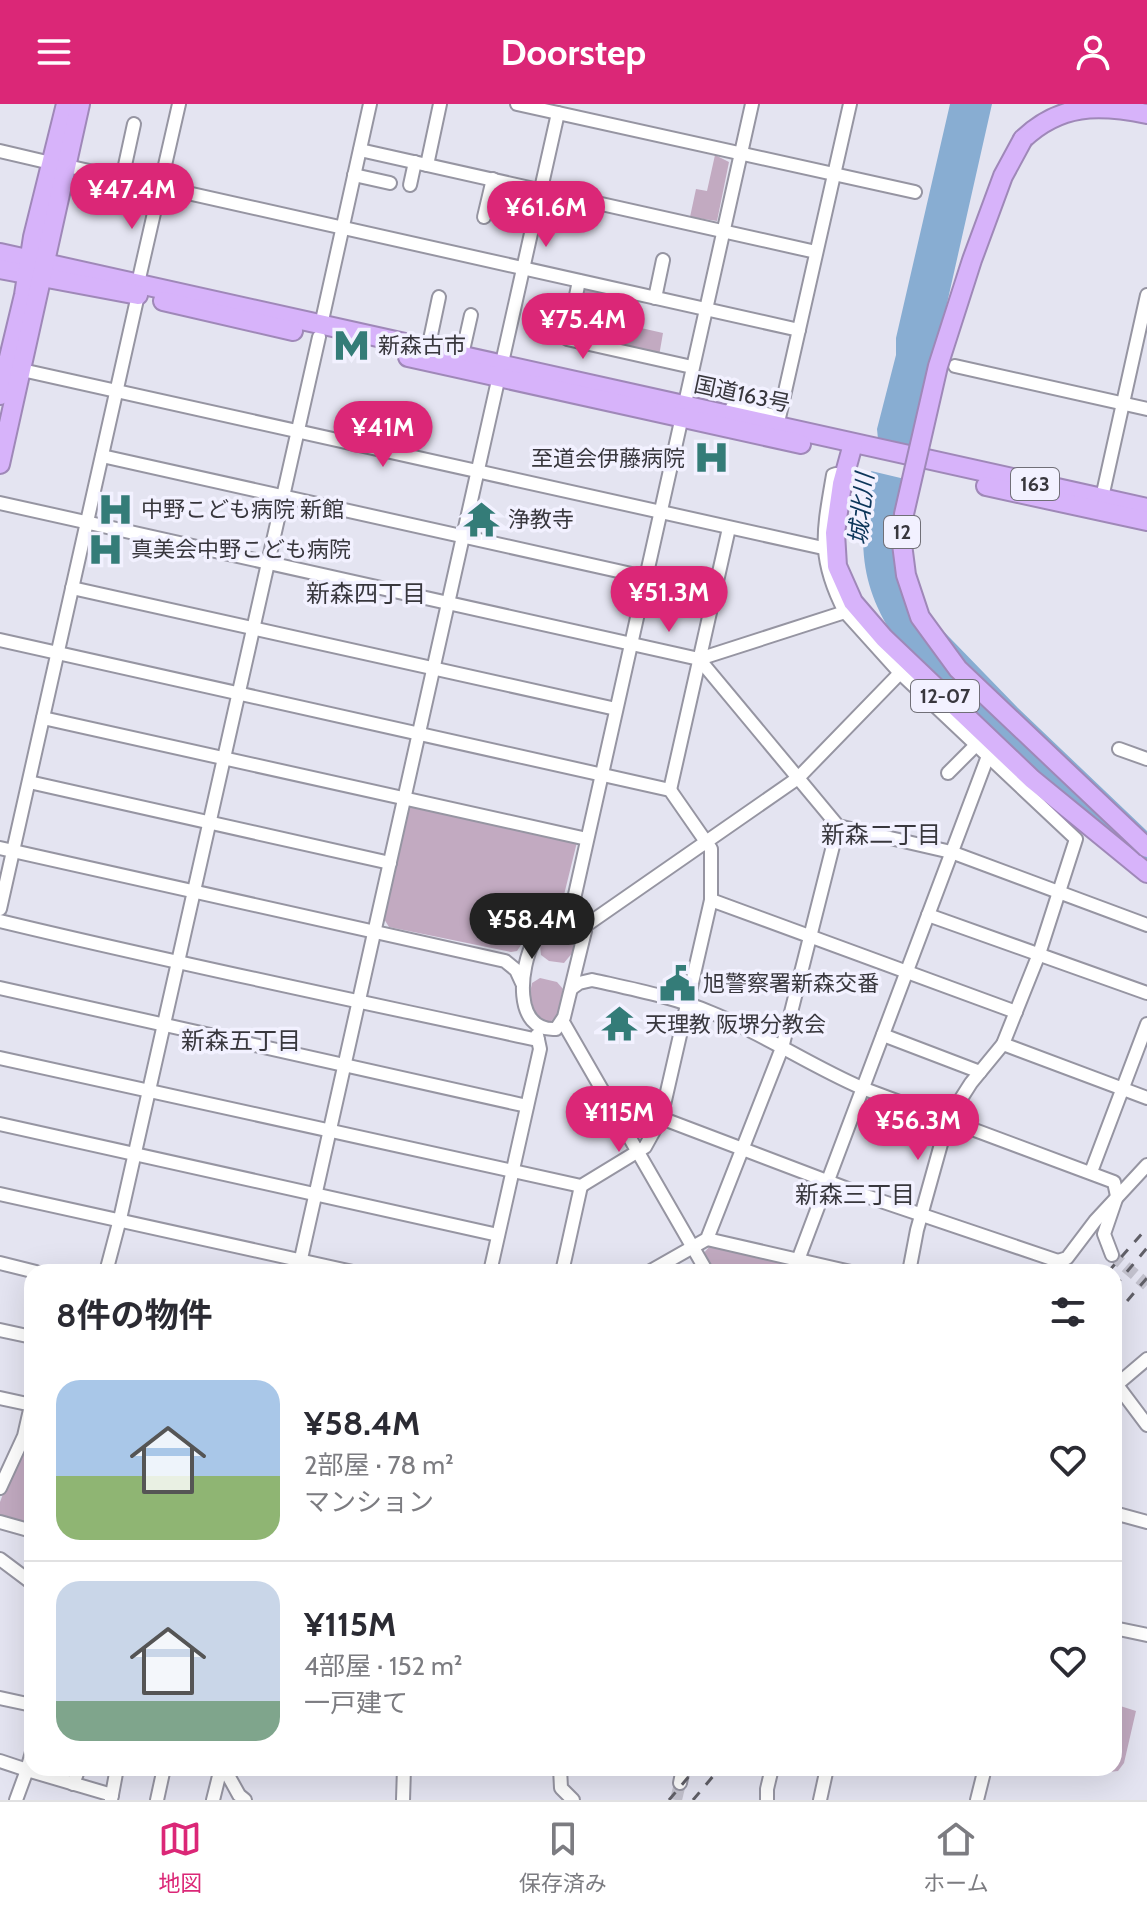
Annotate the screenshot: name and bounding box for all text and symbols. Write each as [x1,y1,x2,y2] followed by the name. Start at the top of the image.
[32,30,76,74] icon: menu
[501,30,646,74] text: Doorstep
[1071,30,1115,74] icon: person
[67,163,197,231] pin: ¥47.4M
[88,173,176,205] text: ¥47.4M
[481,181,611,249] pin: ¥61.6M
[505,191,587,223] text: ¥61.6M
[518,293,648,361] pin: ¥75.4M
[540,303,626,335] text: ¥75.4M
[333,326,371,364] metro station icon: 新森古市
[378,332,466,359] place label: 新森古市
[691,371,793,417] street label: 国道163号
[336,401,430,469] pin: ¥41M
[352,411,414,443] text: ¥41M
[692,439,730,477] hospital icon: 至道会伊藤病院
[531,445,685,472] place label: 至道会伊藤病院
[1011,468,1059,500] road number: 163
[843,469,879,546] water label: 城北川
[96,490,134,528] hospital icon: 中野こども病院 新館
[141,496,344,523] place label: 中野こども病院 新館
[463,500,501,538] temple icon: 浄教寺
[508,506,574,533] place label: 浄教寺
[884,516,920,548] road number: 12
[86,530,124,568] hospital icon: 真美会中野こども病院
[131,536,351,563] place label: 真美会中野こども病院
[604,566,734,634] pin: ¥51.3M
[629,576,709,608] text: ¥51.3M
[306,579,426,608] district label: 新森四丁目
[911,680,979,712] road number: 12-07
[821,820,941,849] district label: 新森二丁目
[467,893,597,961] pin: ¥58.4M
[488,903,576,935] text: ¥58.4M
[658,964,696,1002] public building icon: 旭警察署新森交番
[703,970,879,997] place label: 旭警察署新森交番
[600,1005,638,1043] temple icon: 天理教 阪堺分教会
[645,1011,826,1038] place label: 天理教 阪堺分教会
[181,1026,301,1055] district label: 新森五丁目
[563,1086,675,1154] pin: ¥115M
[853,1094,983,1162] pin: ¥56.3M
[584,1096,654,1128] text: ¥115M
[875,1104,961,1136] text: ¥56.3M
[795,1180,915,1209] district label: 新森三丁目
[1046,1290,1090,1334] icon: filters
[56,1294,213,1336] text: 8件の物件
[304,1402,420,1444] text: ¥58.4M
[120,1412,216,1508] icon: home
[1046,1438,1090,1482] icon: heart
[304,1449,454,1481] text: 2部屋 · 78 m²
[304,1486,434,1518] text: マンション
[304,1603,396,1645] text: ¥115M
[120,1613,216,1709] icon: home
[1046,1639,1090,1683] icon: heart
[304,1650,462,1682] text: 4部屋 · 152 m²
[304,1687,408,1719] text: 一戸建て
[158,1817,202,1897] tab: 地図
[519,1817,607,1897] tab: 保存済み
[923,1817,989,1897] tab: ホーム

